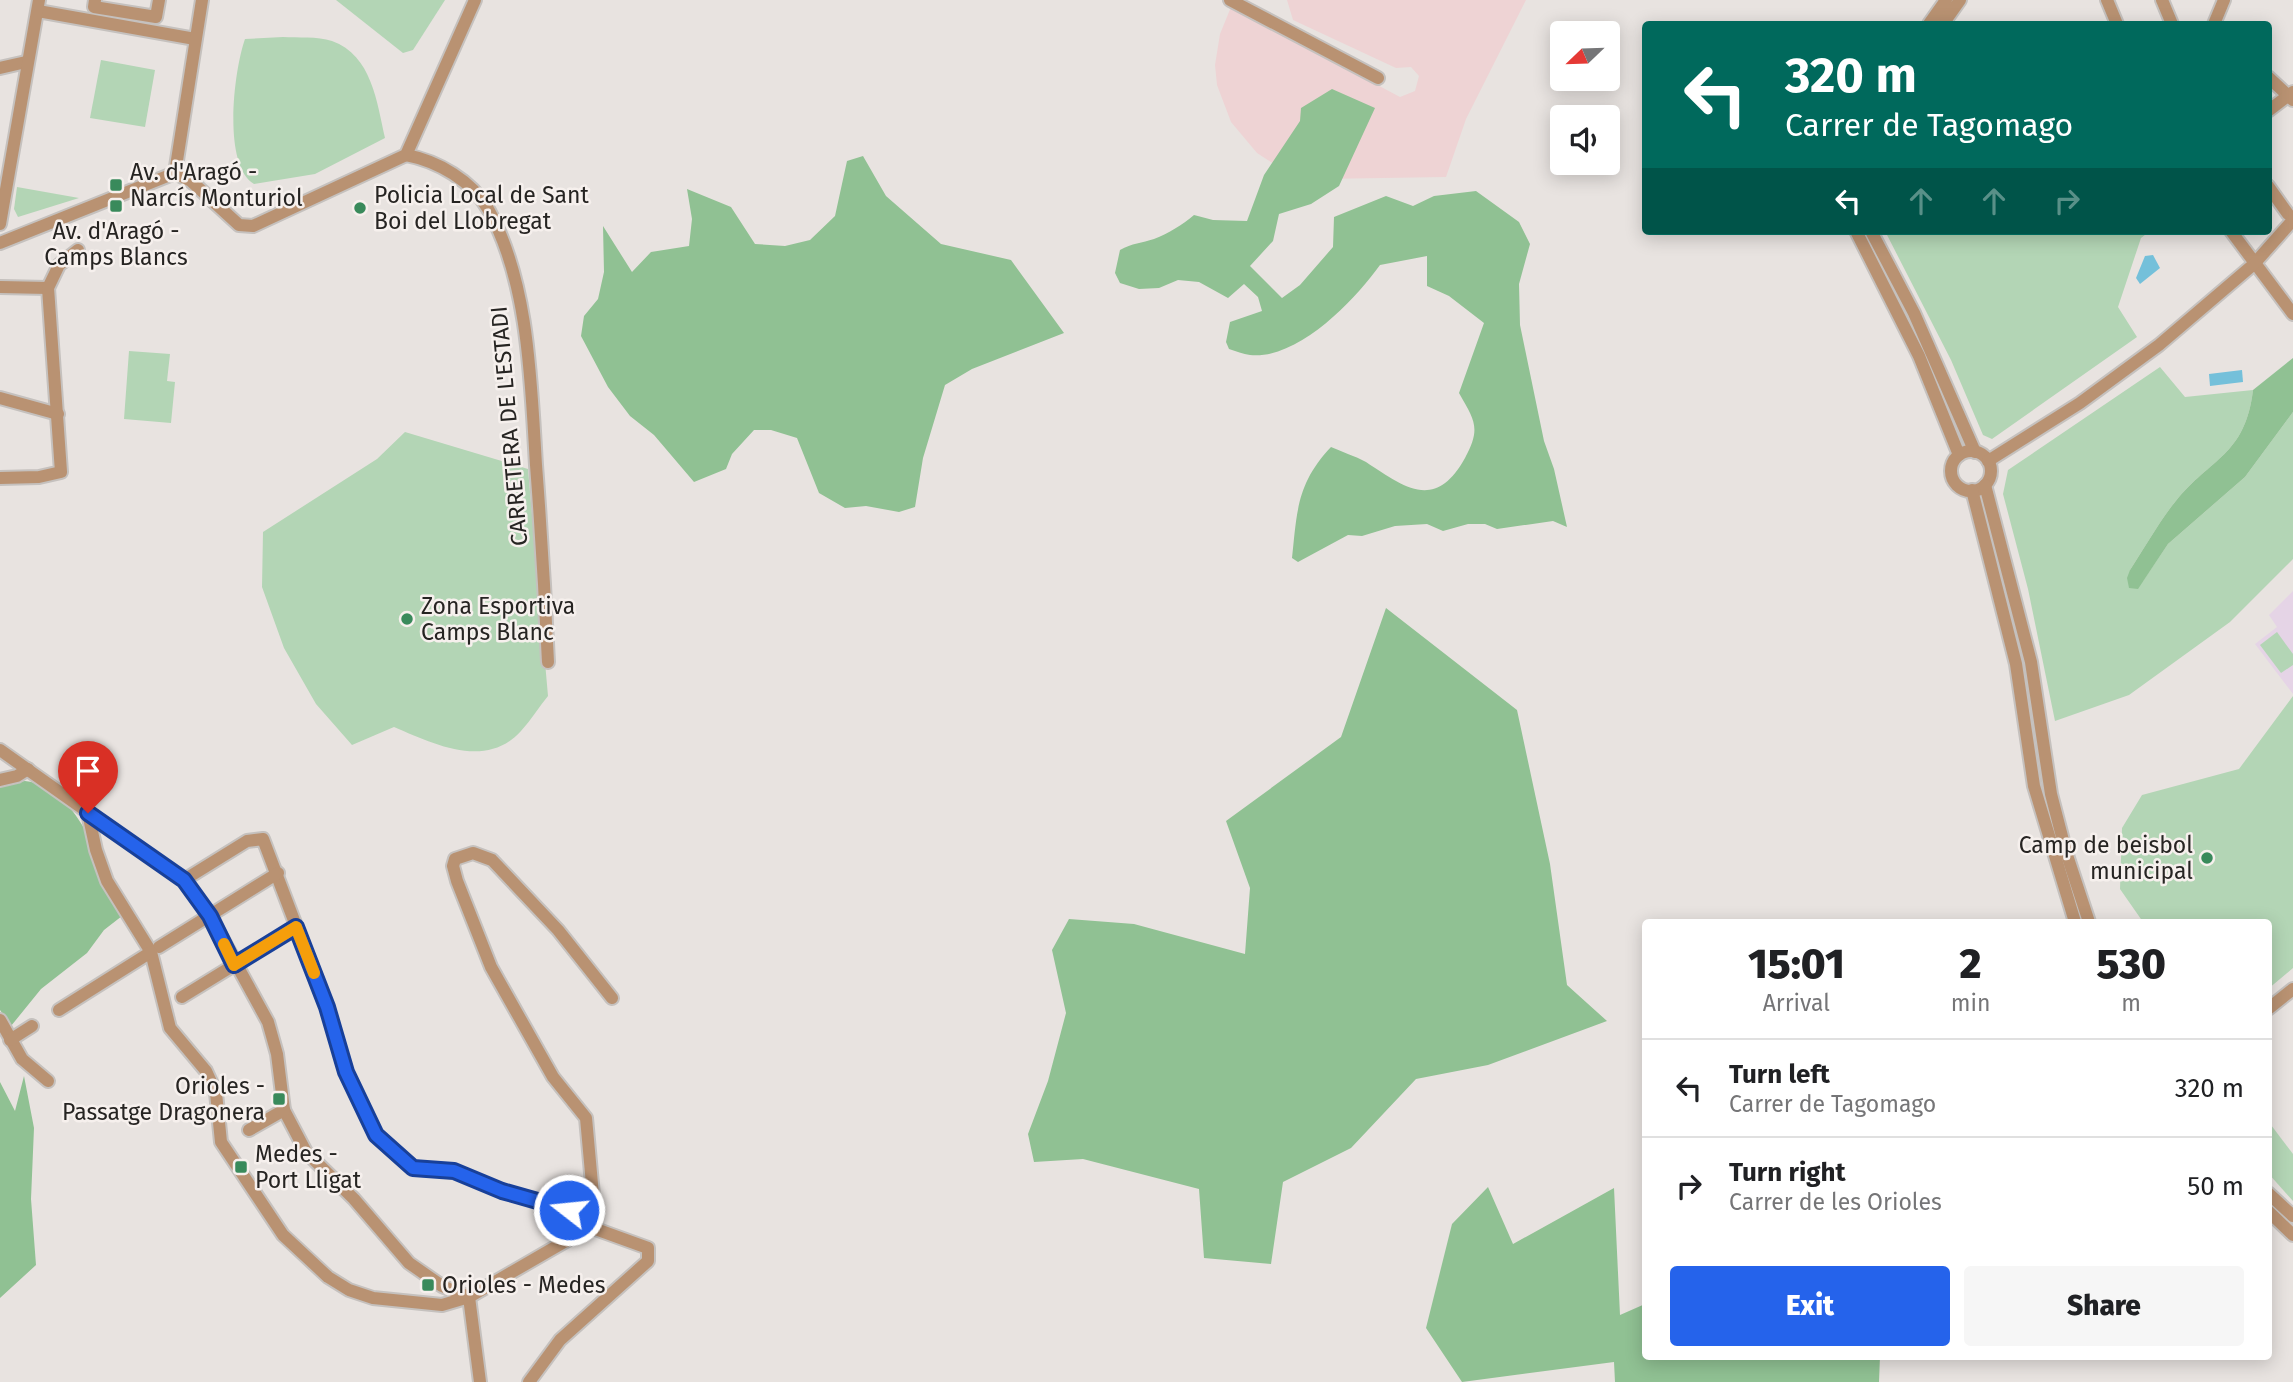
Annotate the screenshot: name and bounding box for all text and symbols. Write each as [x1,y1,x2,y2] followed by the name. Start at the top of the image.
[1550,21,1620,91] north arrow
[1550,21,1620,175] map controls
[1785,46,1917,105] text: 320 m
[1670,49,1761,140] icon: left
[1550,105,1620,175] button: sound
[1785,106,2073,144] text: Carrer de Tagomago
[130,158,303,212] place label: Av. d'Aragó - Narcís Monturiol
[108,177,124,193] marker: Av. d'Aragó - Narcís Monturiol
[374,181,590,235] place label: Policia Local de Sant Boi del Llobregat
[1829,182,1867,220] icon: left
[1902,182,1940,220] icon: ahead
[1975,182,2013,220] icon: ahead
[2048,182,2086,220] icon: right
[108,198,124,214] marker: Av. d'Aragó - Camps Blancs
[352,200,368,216] marker: Policia Local de Sant Boi del Llobregat
[44,217,188,271] place label: Av. d'Aragó - Camps Blancs
[485,305,533,547] street label: CARRETERA DE L'ESTADI
[421,592,575,646] place label: Zona Esportiva Camps Blanc
[399,611,415,627] marker: Zona Esportiva Camps Blanc
[58,741,118,813] pin
[69,752,107,790] icon: arrive
[2019,831,2193,885] place label: Camp de beisbol municipal
[2199,850,2215,866] marker: Camp de beisbol municipal
[1748,939,1845,989] text: 15:01
[1960,939,1982,989] text: 2
[2096,939,2166,989] text: 530
[1763,989,1830,1017] text: Arrival
[1951,989,1990,1017] text: min
[2121,989,2141,1017] text: m
[1729,1059,1830,1090] text: Turn left
[1670,1069,1708,1107] icon: left
[62,1072,265,1126] place label: Orioles - Passatge Dragonera
[2175,1073,2244,1104] text: 320 m
[1729,1090,1936,1118] text: Carrer de Tagomago
[271,1091,287,1107] marker: Orioles - Passatge Dragonera
[255,1140,362,1194] place label: Medes - Port Lligat
[1729,1157,1846,1188] text: Turn right
[233,1159,249,1175] marker: Medes - Port Lligat
[1670,1167,1708,1205] icon: right
[2187,1171,2244,1202] text: 50 m
[532,1173,606,1247] position arrow
[1729,1188,1942,1216] text: Carrer de les Orioles
[1670,1266,1950,1346] button: Exit
[1964,1266,2244,1346] button: Share
[442,1271,606,1299] place label: Orioles - Medes
[420,1277,436,1293] marker: Orioles - Medes

